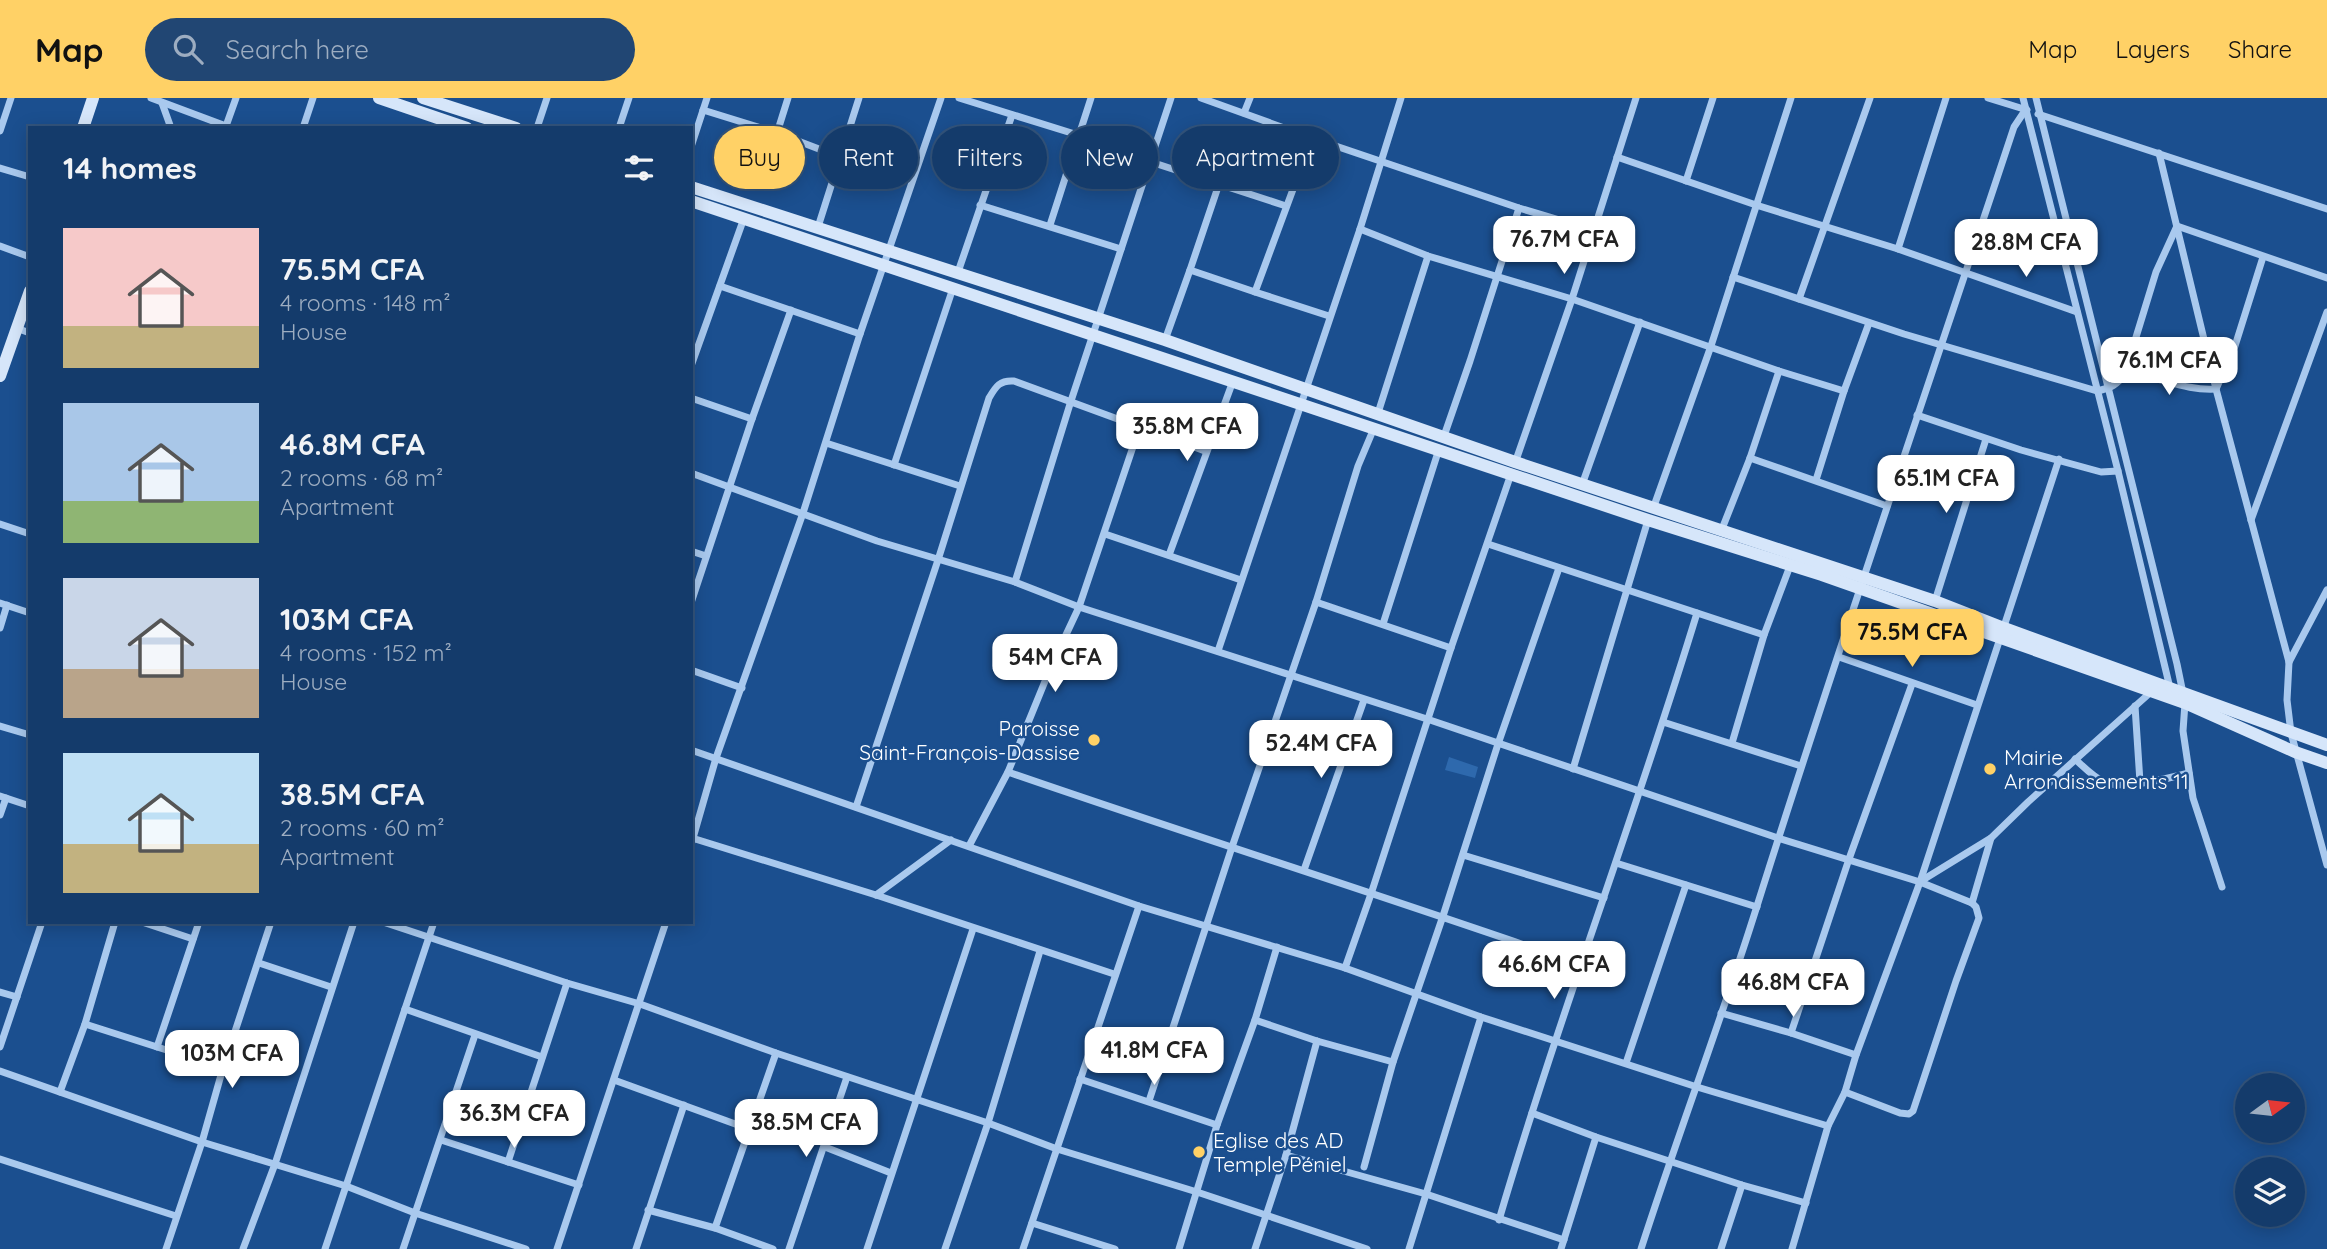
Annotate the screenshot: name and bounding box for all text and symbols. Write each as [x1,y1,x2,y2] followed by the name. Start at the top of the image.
[145,18,635,81] search box
[35,29,103,70] text: Map
[169,30,207,68] icon: search
[225,33,369,66] text: Search here
[2028,34,2077,64] text: Map
[2115,34,2190,64] text: Layers
[2228,34,2292,64] text: Share
[714,126,805,189] chip: Buy
[819,126,918,189] chip: Rent
[932,126,1047,189] chip: Filters
[1061,126,1158,189] chip: New
[1172,126,1339,189] chip: Apartment
[63,149,197,187] text: 14 homes
[620,149,658,187] icon: filters
[1484,216,1644,276] pin: 76.7M CFA
[1946,220,2106,279] pin: 28.8M CFA
[1509,224,1619,253] text: 76.7M CFA
[1971,227,2081,256] text: 28.8M CFA
[280,250,424,288] text: 75.5M CFA
[119,256,203,340] icon: home
[280,288,451,317] text: 4 rooms · 148 m²
[280,317,347,346] text: House
[2089,338,2249,397] pin: 76.1M CFA
[2117,345,2221,374] text: 76.1M CFA
[1107,404,1267,463] pin: 35.8M CFA
[1132,411,1242,440] text: 35.8M CFA
[280,425,425,463] text: 46.8M CFA
[119,431,203,515] icon: home
[1866,456,2026,515] pin: 65.1M CFA
[280,463,443,492] text: 2 rooms · 68 m²
[1893,463,1999,492] text: 65.1M CFA
[280,492,394,521] text: Apartment
[280,600,413,638] text: 103M CFA
[119,606,203,690] icon: home
[1832,610,1992,669] pin: 75.5M CFA
[1857,617,1967,646] text: 75.5M CFA
[990,634,1120,694] pin: 54M CFA
[280,638,452,667] text: 4 rooms · 152 m²
[1008,642,1102,671] text: 54M CFA
[280,667,347,696] text: House
[859,715,1080,765] place label: Paroisse Saint-François-Dassise
[1241,720,1401,780] pin: 52.4M CFA
[1265,728,1377,757] text: 52.4M CFA
[1086,732,1102,748] marker: Paroisse Saint-François-Dassise
[2004,744,2189,794] place label: Mairie Arrondissements 11
[1982,761,1998,777] marker: Mairie Arrondissements 11
[280,775,424,813] text: 38.5M CFA
[119,781,203,865] icon: home
[280,813,445,842] text: 2 rooms · 60 m²
[280,842,394,871] text: Apartment
[1474,942,1634,1001] pin: 46.6M CFA
[1498,949,1610,978] text: 46.6M CFA
[1713,960,1873,1019] pin: 46.8M CFA
[1737,967,1849,996] text: 46.8M CFA
[1074,1028,1234,1087] pin: 41.8M CFA
[160,1030,304,1090] pin: 103M CFA
[1101,1035,1207,1064] text: 41.8M CFA
[181,1038,283,1067] text: 103M CFA
[2235,1073,2305,1143] north arrow
[2235,1073,2305,1227] map controls
[434,1090,594,1150] pin: 36.3M CFA
[459,1098,569,1127] text: 36.3M CFA
[726,1100,886,1159] pin: 38.5M CFA
[751,1107,861,1136] text: 38.5M CFA
[1213,1127,1347,1177] place label: Eglise des AD Temple Péniel
[1191,1144,1207,1160] marker: Eglise des AD Temple Péniel
[2235,1157,2305,1227] button: layers

